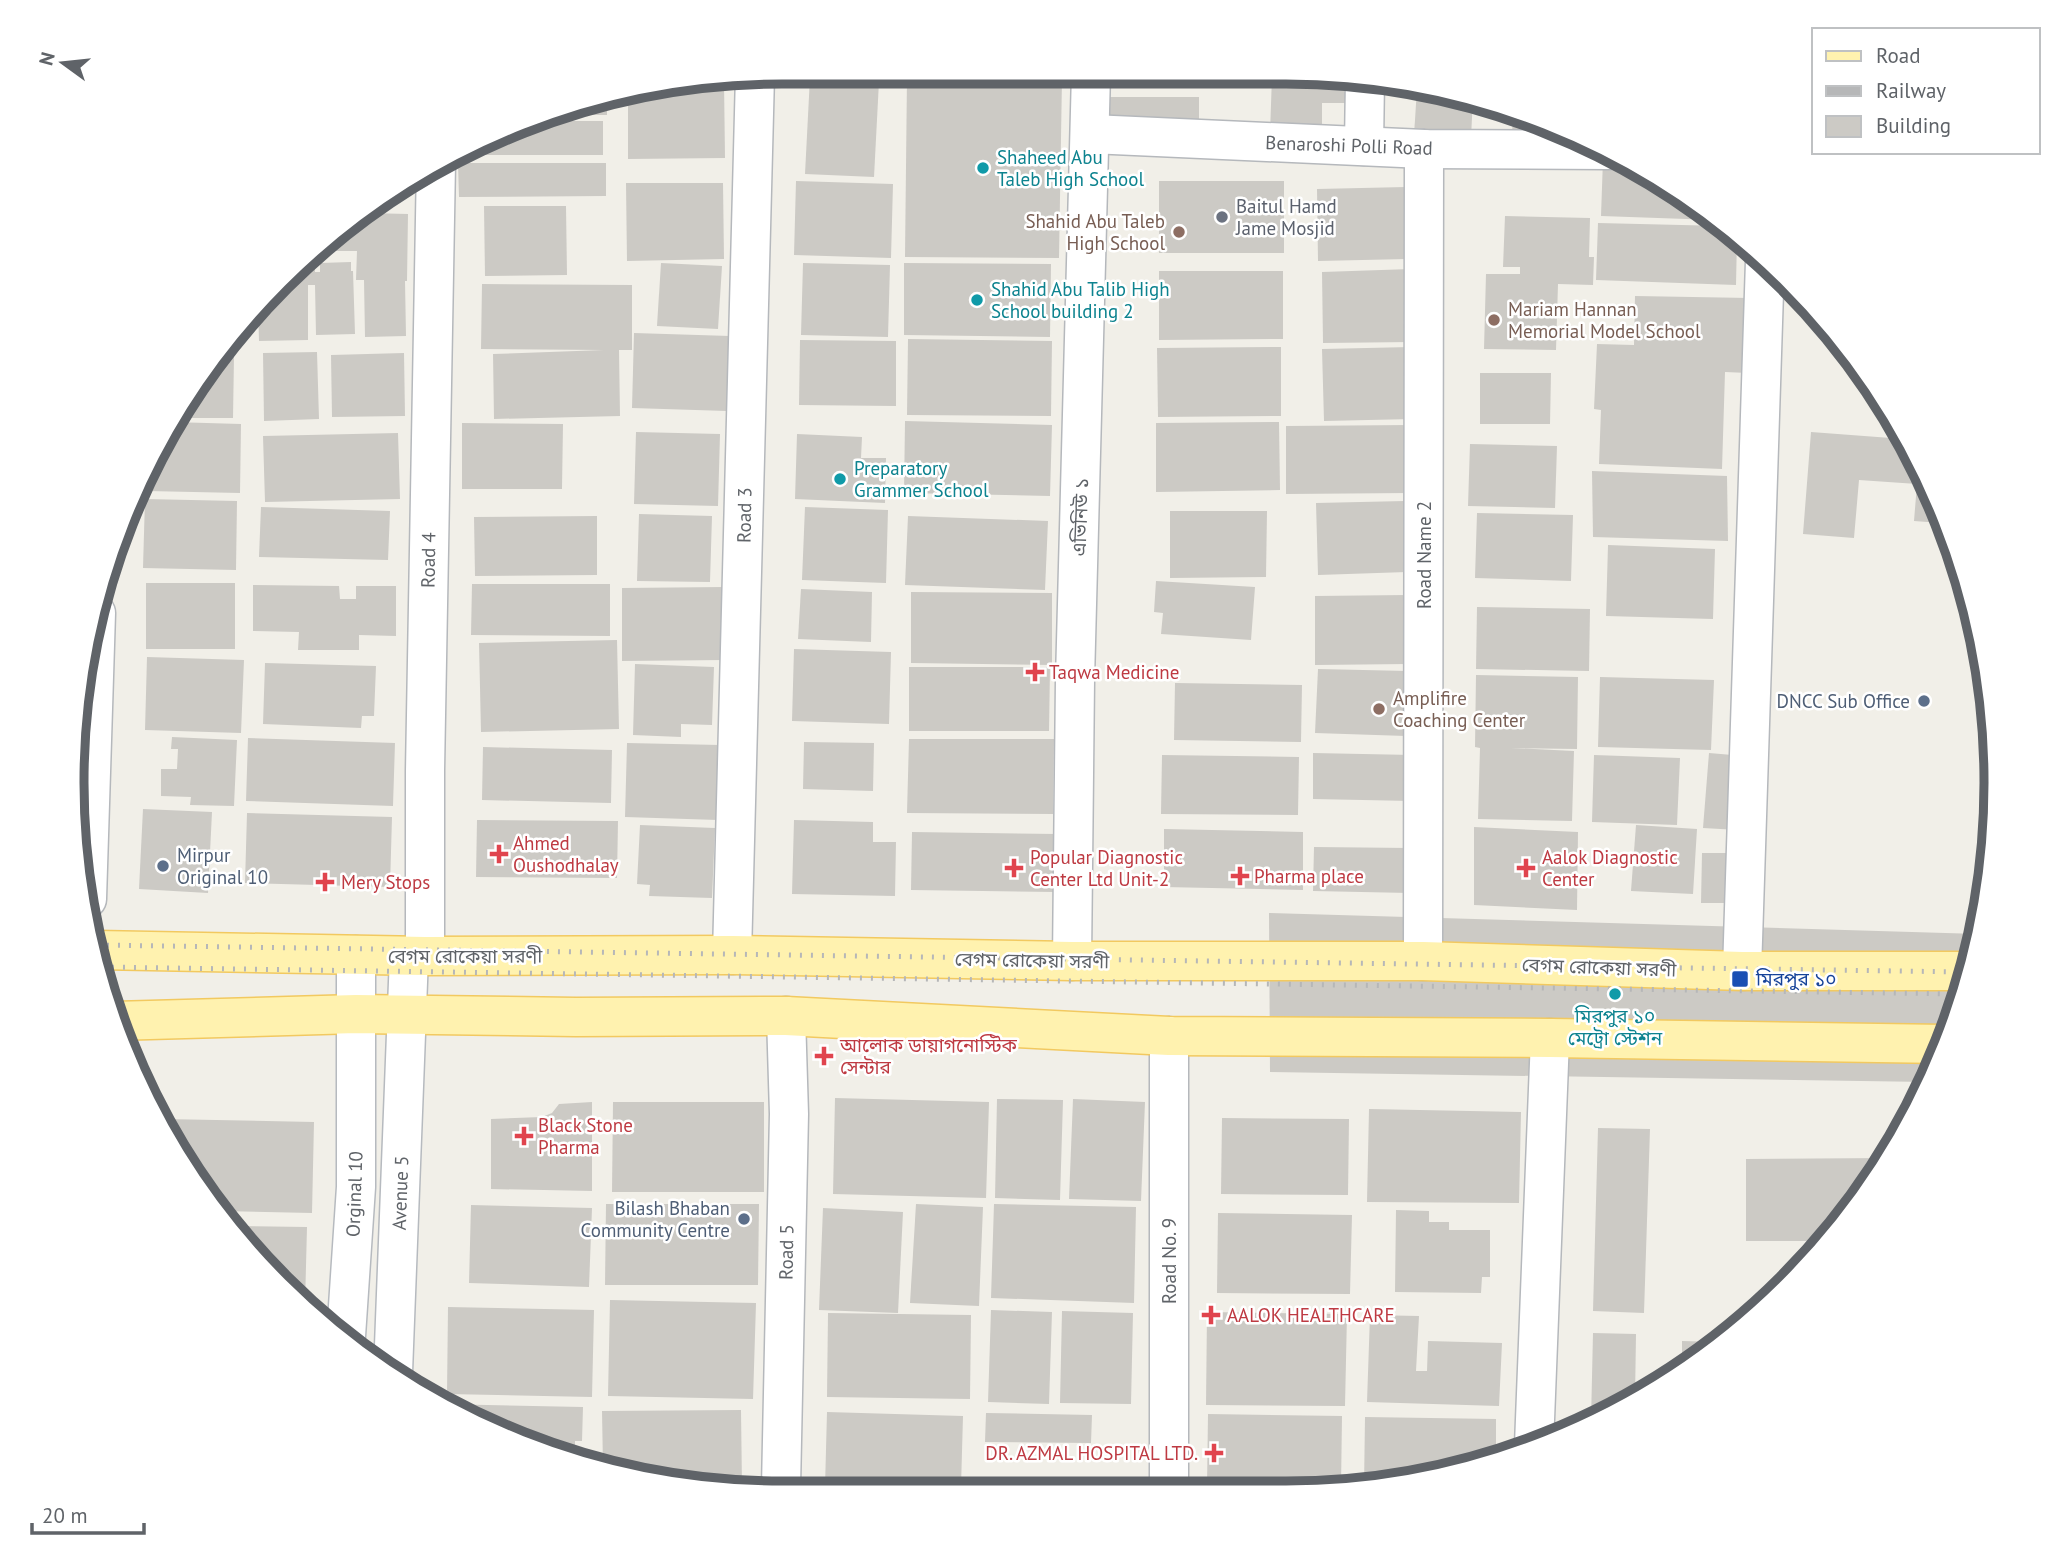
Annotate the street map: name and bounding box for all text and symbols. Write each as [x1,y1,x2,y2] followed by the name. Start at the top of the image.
[28,28,98,98] north arrow
[1812,28,2040,154] legend
[1876,42,1920,69] text: Road
[33,49,60,68] text: N
[1876,77,1946,104] text: Railway
[1876,112,1951,139] text: Building
[1265,130,1433,160] street label: Benaroshi Polli Road
[997,145,1144,191] place label: Shaheed Abu Taleb High School
[975,160,991,176] marker: Shaheed Abu Taleb High School
[1235,194,1337,240] place label: Baitul Hamd Jame Mosjid
[1025,209,1165,255] place label: Shahid Abu Taleb High School
[1214,209,1230,225] marker: Baitul Hamd Jame Mosjid
[1171,224,1187,240] marker: Shahid Abu Taleb High School
[991,277,1170,323] place label: Shahid Abu Talib High School building 2
[969,292,985,308] marker: Shahid Abu Talib High School building 2
[1508,297,1701,343] place label: Mariam Hannan Memorial Model School
[1486,312,1502,328] marker: Mariam Hannan Memorial Model School
[854,456,989,502] place label: Preparatory Grammer School
[832,471,848,487] marker: Preparatory Grammer School
[1067,477,1093,557] street label: এভিনিউ ১
[732,487,756,543] street label: Road 3
[1412,501,1436,609] street label: Road Name 2
[416,532,440,588] street label: Road 4
[1049,660,1179,684] place label: Taqwa Medicine
[1027,664,1043,680] marker: Taqwa Medicine
[1393,686,1526,732] place label: Amplifire Coaching Center
[1777,689,1910,713] place label: DNCC Sub Office
[1916,693,1932,709] marker: DNCC Sub Office
[1371,701,1387,717] marker: Amplifire Coaching Center
[513,831,619,877] place label: Ahmed Oushodhalay
[177,843,268,889] place label: Mirpur Original 10
[1030,845,1183,891] place label: Popular Diagnostic Center Ltd Unit-2
[1542,845,1678,891] place label: Aalok Diagnostic Center
[491,846,507,862] marker: Ahmed Oushodhalay
[155,858,171,874] marker: Mirpur Original 10
[1004,858,1024,878] marker: Popular Diagnostic Center Ltd Unit-2
[1516,858,1536,878] marker: Aalok Diagnostic Center
[1254,864,1364,888] place label: Pharma place
[1232,868,1248,884] marker: Pharma place
[341,870,430,894] place label: Mery Stops
[315,872,335,892] marker: Mery Stops
[388,944,543,968] street label: বেগম রোকেয়া সরণী
[954,947,1110,973] street label: বেগম রোকেয়া সরণী
[1521,952,1678,982] street label: বেগম রোকেয়া সরণী
[1755,967,1837,991] place label: মিরপুর ১০
[1730,969,1750,989] marker: মিরপুর ১০
[1607,986,1623,1002] marker: মিরপুর ১০ মেট্রো স্টেশন
[1568,1004,1663,1050] place label: মিরপুর ১০ মেট্রো স্টেশন
[839,1033,1018,1079] place label: আলোক ডায়াগনোস্টিক সেন্টার
[814,1046,834,1066] marker: আলোক ডায়াগনোস্টিক সেন্টার
[538,1113,633,1159] place label: Black Stone Pharma
[516,1128,532,1144] marker: Black Stone Pharma
[341,1151,367,1237] street label: Orginal 10
[387,1155,413,1231] street label: Avenue 5
[581,1196,730,1242] place label: Bilash Bhaban Community Centre
[736,1211,752,1227] marker: Bilash Bhaban Community Centre
[1157,1218,1181,1304] street label: Road No. 9
[774,1224,798,1280] street label: Road 5
[1227,1303,1395,1327] place label: AALOK HEALTHCARE
[1201,1305,1221,1325] marker: AALOK HEALTHCARE
[985,1441,1198,1465] place label: DR. AZMAL HOSPITAL LTD.
[1204,1443,1224,1463] marker: DR. AZMAL HOSPITAL LTD.
[32,1492,144,1536] scale bar
[42,1502,88,1529] text: 20 m

